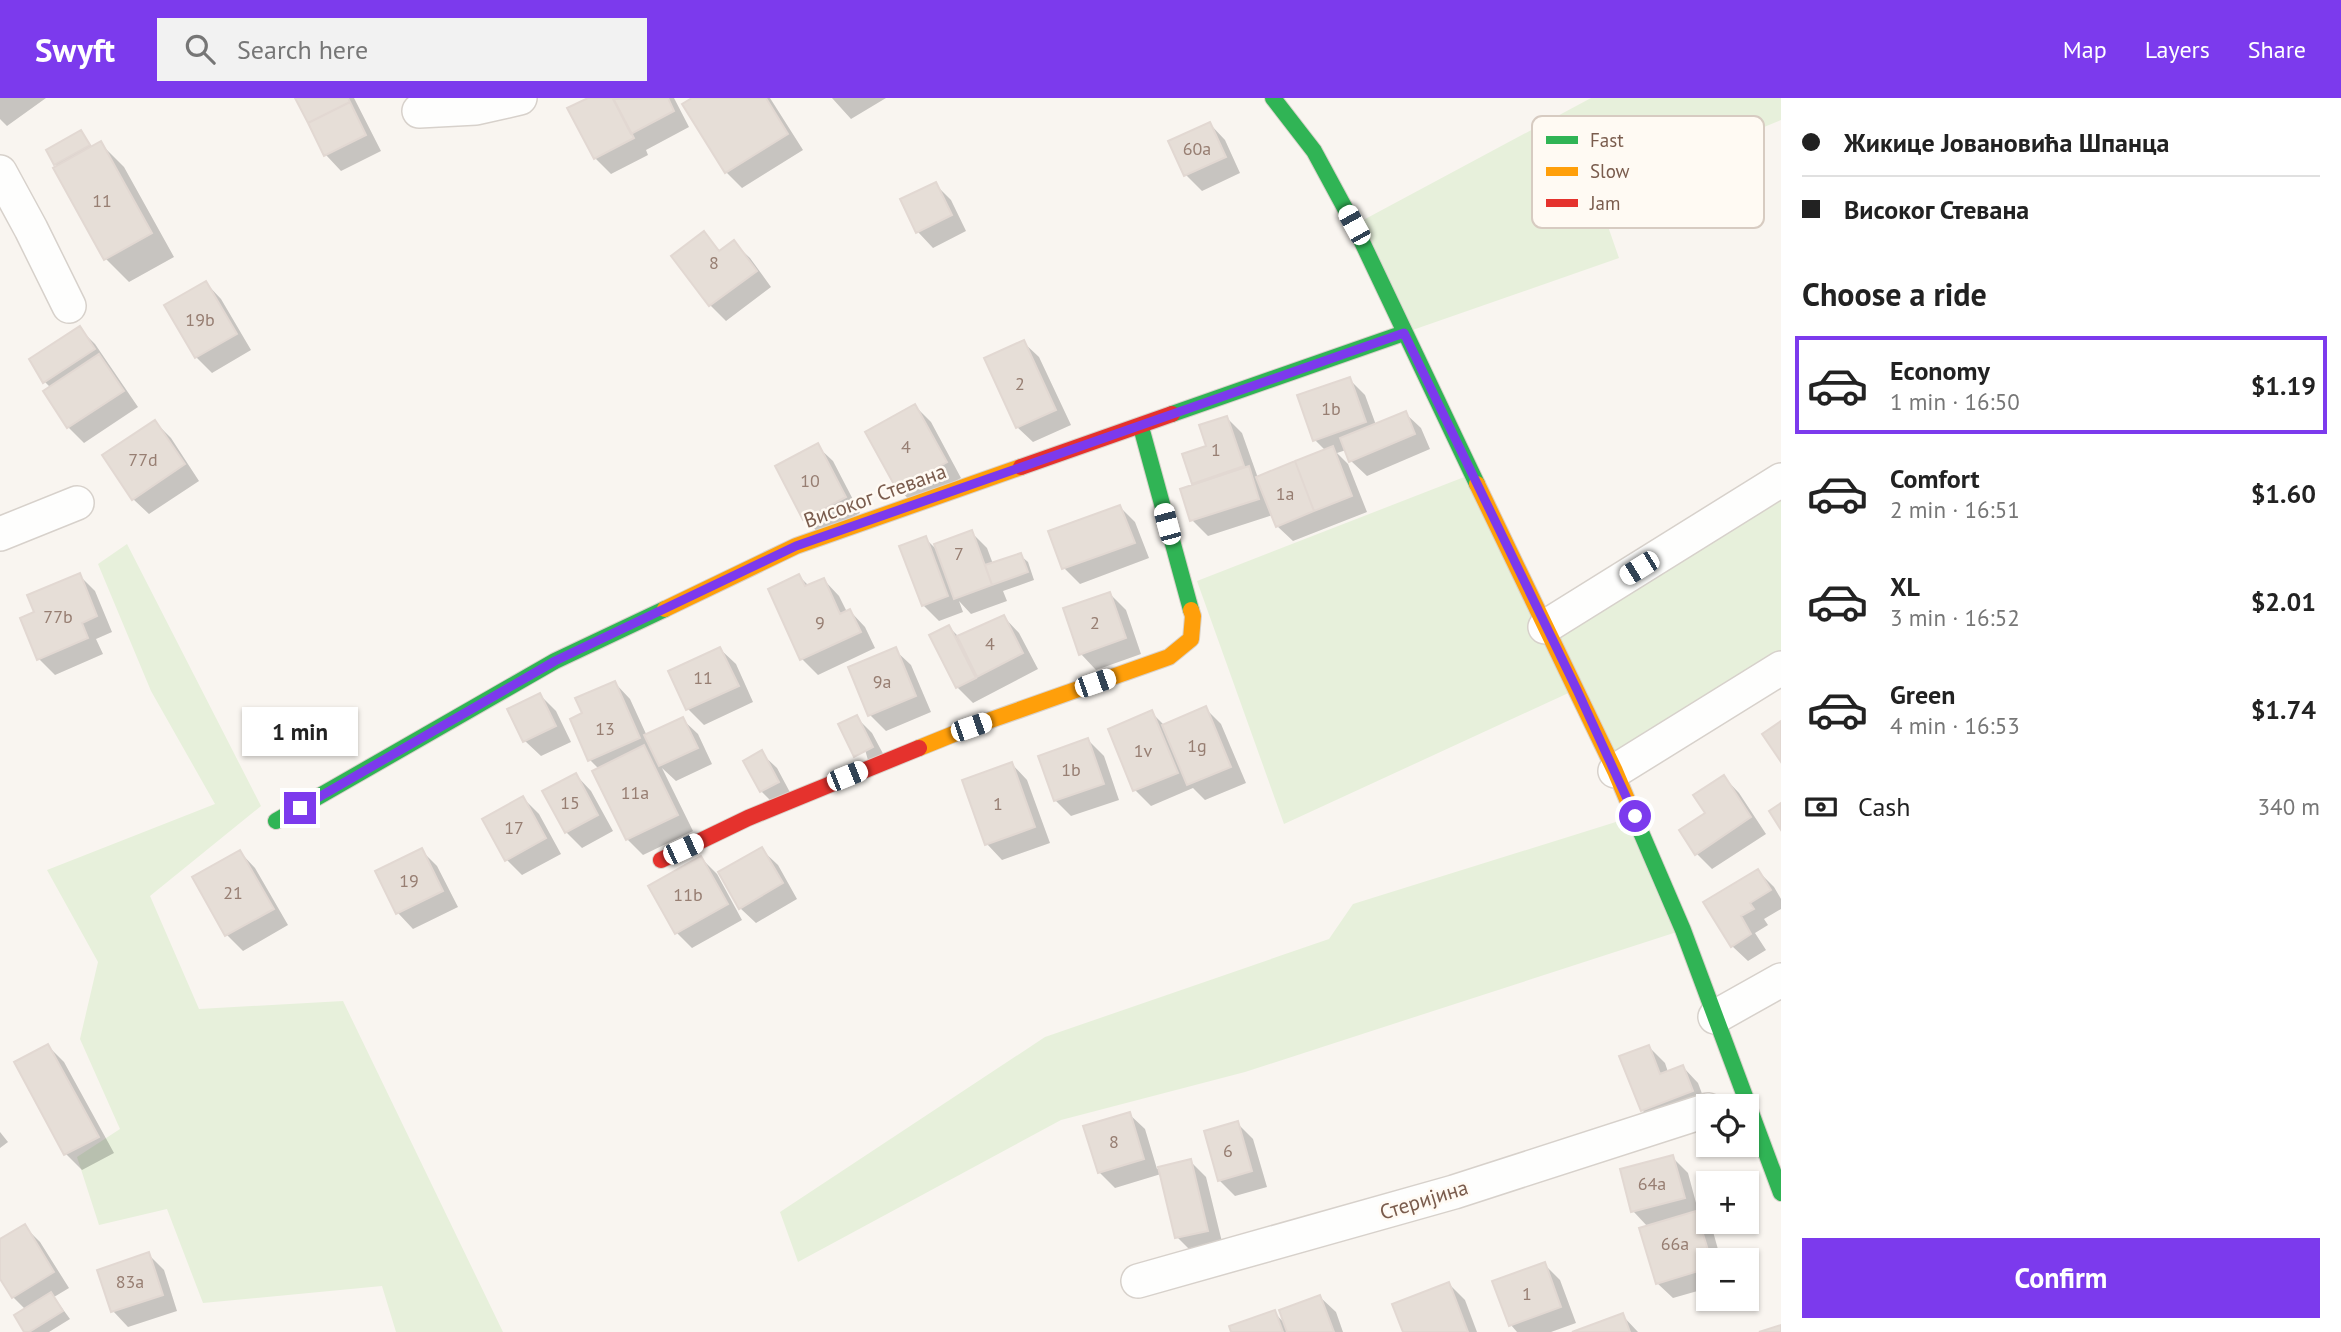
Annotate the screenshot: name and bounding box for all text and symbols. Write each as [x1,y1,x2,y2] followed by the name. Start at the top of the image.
[157,18,647,81] search box
[35,28,115,71] text: Swyft
[181,30,219,68] icon: search
[237,33,368,66] text: Search here
[2063,34,2107,65] text: Map
[2145,34,2210,65] text: Layers
[2248,34,2306,65] text: Share
[1532,116,1764,228] legend
[1844,126,2169,159] text: Жикице Јовановића Шпанца
[1590,128,1624,152] text: Fast
[1183,137,1211,160] house number: 60a
[1590,159,1630,183] text: Slow
[92,189,112,212] house number: 11
[1589,191,1620,215] text: Jam
[1844,193,2029,226] text: Високог Стевана
[1335,202,1374,248] car
[709,251,719,274] house number: 8
[1802,273,1987,315] text: Choose a ride
[185,308,215,331] house number: 19b
[1806,354,1869,417] icon: car
[1890,354,1990,387] text: Economy
[2251,369,2316,402] text: $1.19
[1015,372,1025,395] house number: 2
[1890,387,2020,416] text: 1 min · 16:50
[1321,397,1341,420] house number: 1b
[901,435,911,458] house number: 4
[1211,438,1221,461] house number: 1
[128,448,158,471] house number: 77d
[800,457,950,534] street label: Високог Стевана
[1806,462,1869,525] icon: car
[1890,462,1980,495] text: Comfort
[800,469,820,492] house number: 10
[2251,477,2316,510] text: $1.60
[1276,482,1294,505] house number: 1a
[1890,495,2020,524] text: 2 min · 16:51
[1152,501,1183,547] car
[954,542,964,565] house number: 7
[1616,548,1663,588] car
[1806,570,1869,633] icon: car
[1890,570,1920,603] text: XL
[2251,585,2316,618] text: $2.01
[1890,603,2020,632] text: 3 min · 16:52
[43,605,73,628] house number: 77b
[815,611,825,634] house number: 9
[1090,611,1100,634] house number: 2
[985,632,995,655] house number: 4
[693,666,713,689] house number: 11
[1072,666,1119,700] car
[873,670,891,693] house number: 9a
[1806,678,1869,741] icon: car
[1890,678,1955,711] text: Green
[2251,693,2316,726] text: $1.74
[242,706,358,756] callout: 1 min
[948,710,995,744] car
[1890,711,2020,740] text: 4 min · 16:53
[272,717,328,746] text: 1 min
[595,717,615,740] house number: 13
[1187,734,1207,757] house number: 1g
[1134,739,1153,762] house number: 1v
[824,758,871,794] car
[1061,758,1081,781] house number: 1b
[621,781,649,804] house number: 11a
[1802,788,1840,826] icon: cash
[1858,790,1910,823] text: Cash
[560,791,580,814] house number: 15
[284,792,316,824] route end
[993,792,1003,815] house number: 1
[2258,792,2320,821] text: 340 m
[1619,800,1651,832] route start
[504,816,524,839] house number: 17
[660,831,707,867] car
[399,869,419,892] house number: 19
[223,881,243,904] house number: 21
[673,883,703,906] house number: 11b
[1696,1094,1759,1311] map controls
[1696,1094,1759,1157] button: locate
[1109,1130,1119,1153] house number: 8
[1223,1139,1233,1162] house number: 6
[1696,1171,1759,1234] button: +
[1638,1172,1666,1195] house number: 64a
[1376,1173,1471,1226] street label: Стеријина
[1661,1232,1689,1255] house number: 66a
[1802,1238,2320,1318] button: Confirm
[1696,1248,1759,1311] button: −
[116,1270,144,1293] house number: 83a
[1522,1282,1532,1305] house number: 1

